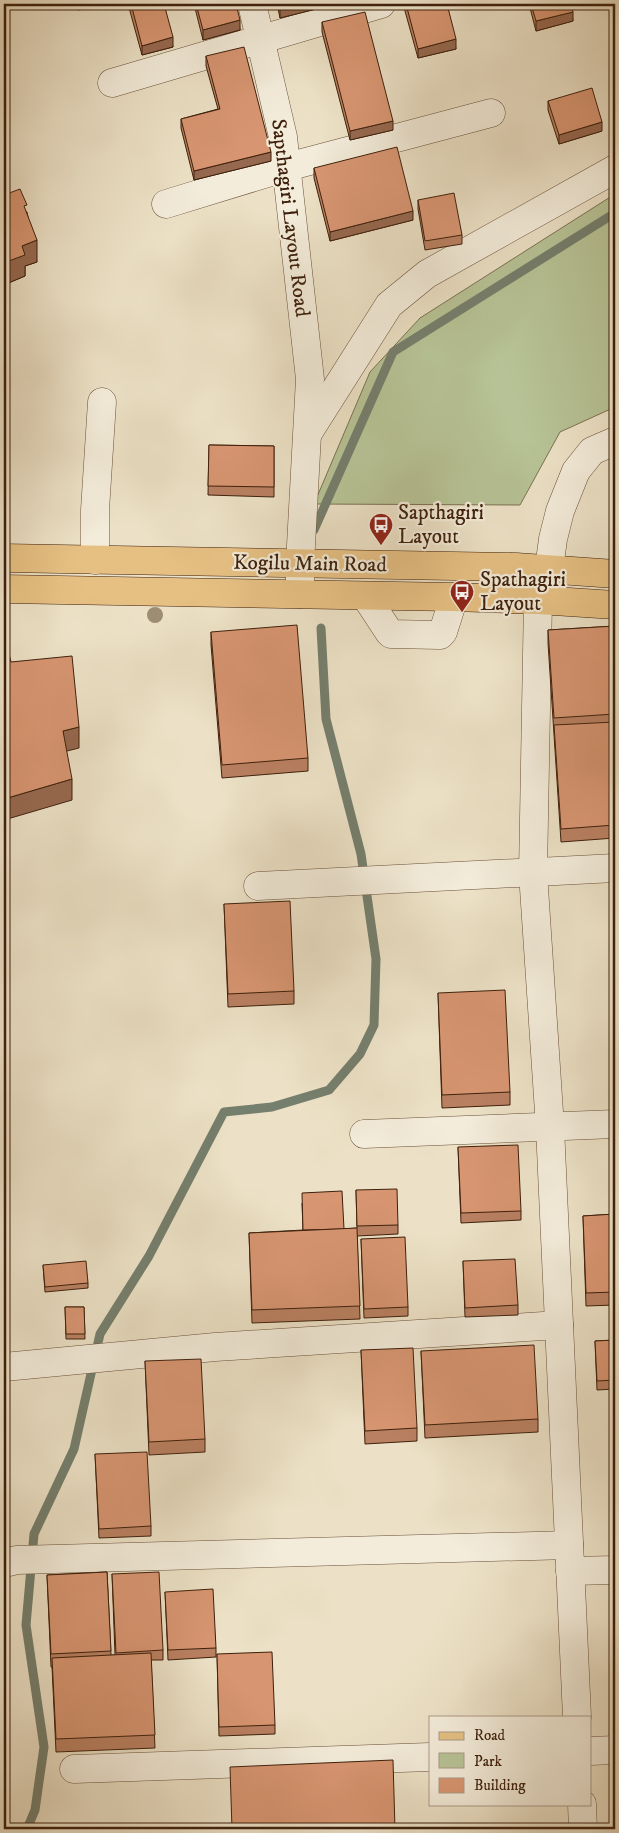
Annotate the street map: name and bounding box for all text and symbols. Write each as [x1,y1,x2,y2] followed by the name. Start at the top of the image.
[265,117,315,319] street label: Sapthagiri Layout Road
[398,500,484,550] place label: Sapthagiri Layout
[368,512,394,546] bus stop icon: Sapthagiri Layout
[233,550,388,578] street label: Kogilu Main Road
[480,567,566,617] place label: Spathagiri Layout
[449,579,475,613] bus stop icon: Spathagiri Layout
[429,1716,592,1806] legend
[474,1726,506,1745] text: Road
[474,1752,503,1771] text: Park
[474,1776,526,1795] text: Building

